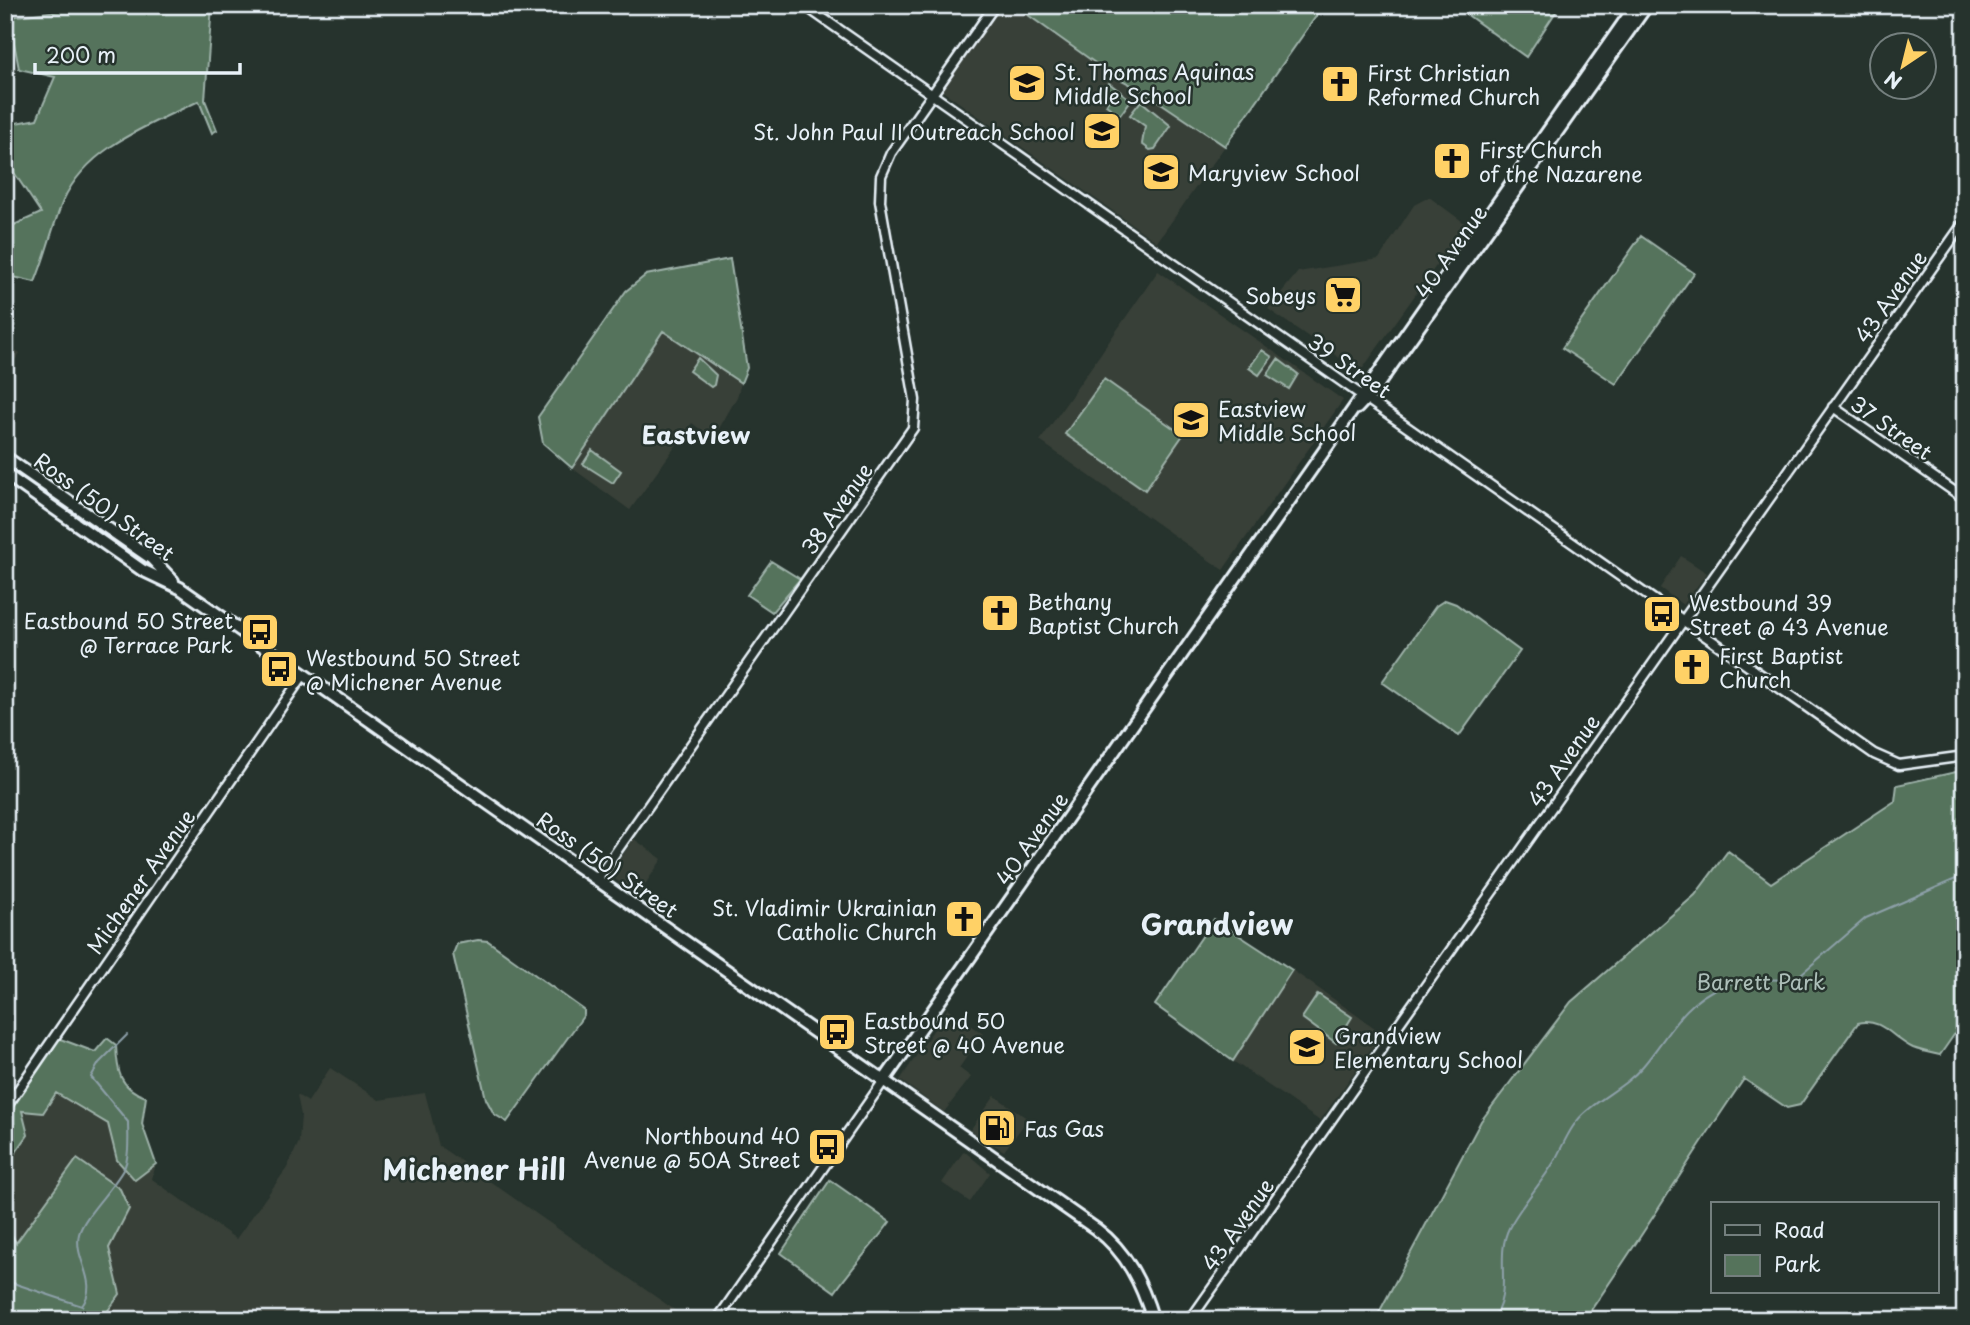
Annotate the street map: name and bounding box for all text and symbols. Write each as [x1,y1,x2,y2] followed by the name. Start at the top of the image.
[35,32,240,76] scale bar
[1868,32,1938,102] north arrow
[46,38,116,70] text: 200 m
[1054,55,1254,111] place label: St. Thomas Aquinas Middle School
[1367,56,1540,112] place label: First Christian Reformed Church
[1006,62,1048,104] school or university icon: St. Thomas Aquinas Middle School
[1319,63,1361,105] church icon: First Christian Reformed Church
[1878,65,1907,97] text: N
[1081,110,1123,152] school or university icon: St. John Paul II Outreach School
[753,115,1075,147] place label: St. John Paul II Outreach School
[1479,133,1643,189] place label: First Church of the Nazarene
[1431,140,1473,182] church icon: First Church of the Nazarene
[1140,151,1182,193] school or university icon: Maryview School
[1188,156,1360,188] place label: Maryview School
[1406,198,1494,304] street label: 40 Avenue
[1846,243,1934,349] street label: 43 Avenue
[1322,274,1364,316] supermarket icon: Sobeys
[1245,279,1316,311] place label: Sobeys
[1302,325,1398,405] street label: 39 Street
[1845,387,1939,467] street label: 37 Street
[1218,392,1356,448] place label: Eastview Middle School
[1170,399,1212,441] school or university icon: Eastview Middle School
[642,416,750,452] district label: Eastview
[28,444,182,568] street label: Ross (50) Street
[793,455,879,561] street label: 38 Avenue
[1027,585,1179,641] place label: Bethany Baptist Church
[1689,586,1889,642] place label: Westbound 39 Street @ 43 Avenue
[979,592,1021,634] church icon: Bethany Baptist Church
[1641,593,1683,635] bus stop icon: Westbound 39 Street @ 43 Avenue
[24,604,233,660] place label: Eastbound 50 Street @ Terrace Park
[239,611,281,653] bus stop icon: Eastbound 50 Street @ Terrace Park
[1719,639,1843,695] place label: First Baptist Church
[306,641,520,697] place label: Westbound 50 Street @ Michener Avenue
[1671,646,1713,688] church icon: First Baptist Church
[258,648,300,690] bus stop icon: Westbound 50 Street @ Michener Avenue
[1519,707,1607,813] street label: 43 Avenue
[987,785,1075,891] street label: 40 Avenue
[78,802,202,960] street label: Michener Avenue
[531,803,685,925] street label: Ross (50) Street
[712,891,937,947] place label: St. Vladimir Ukrainian Catholic Church
[943,898,985,940] church icon: St. Vladimir Ukrainian Catholic Church
[1141,902,1294,945] district label: Grandview
[1697,965,1826,997] park label: Barrett Park
[864,1004,1065,1060] place label: Eastbound 50 Street @ 40 Avenue
[816,1011,858,1053] bus stop icon: Eastbound 50 Street @ 40 Avenue
[1334,1019,1523,1075] place label: Grandview Elementary School
[1286,1026,1328,1068] school or university icon: Grandview Elementary School
[976,1107,1018,1149] fuel station icon: Fas Gas
[1024,1112,1104,1144] place label: Fas Gas
[584,1119,800,1175] place label: Northbound 40 Avenue @ 50A Street
[806,1126,848,1168] bus stop icon: Northbound 40 Avenue @ 50A Street
[383,1147,565,1190] district label: Michener Hill
[1193,1171,1281,1277] street label: 43 Avenue
[1711,1202,1938,1294] legend
[1774,1213,1825,1245] text: Road
[1774,1247,1821,1279] text: Park

